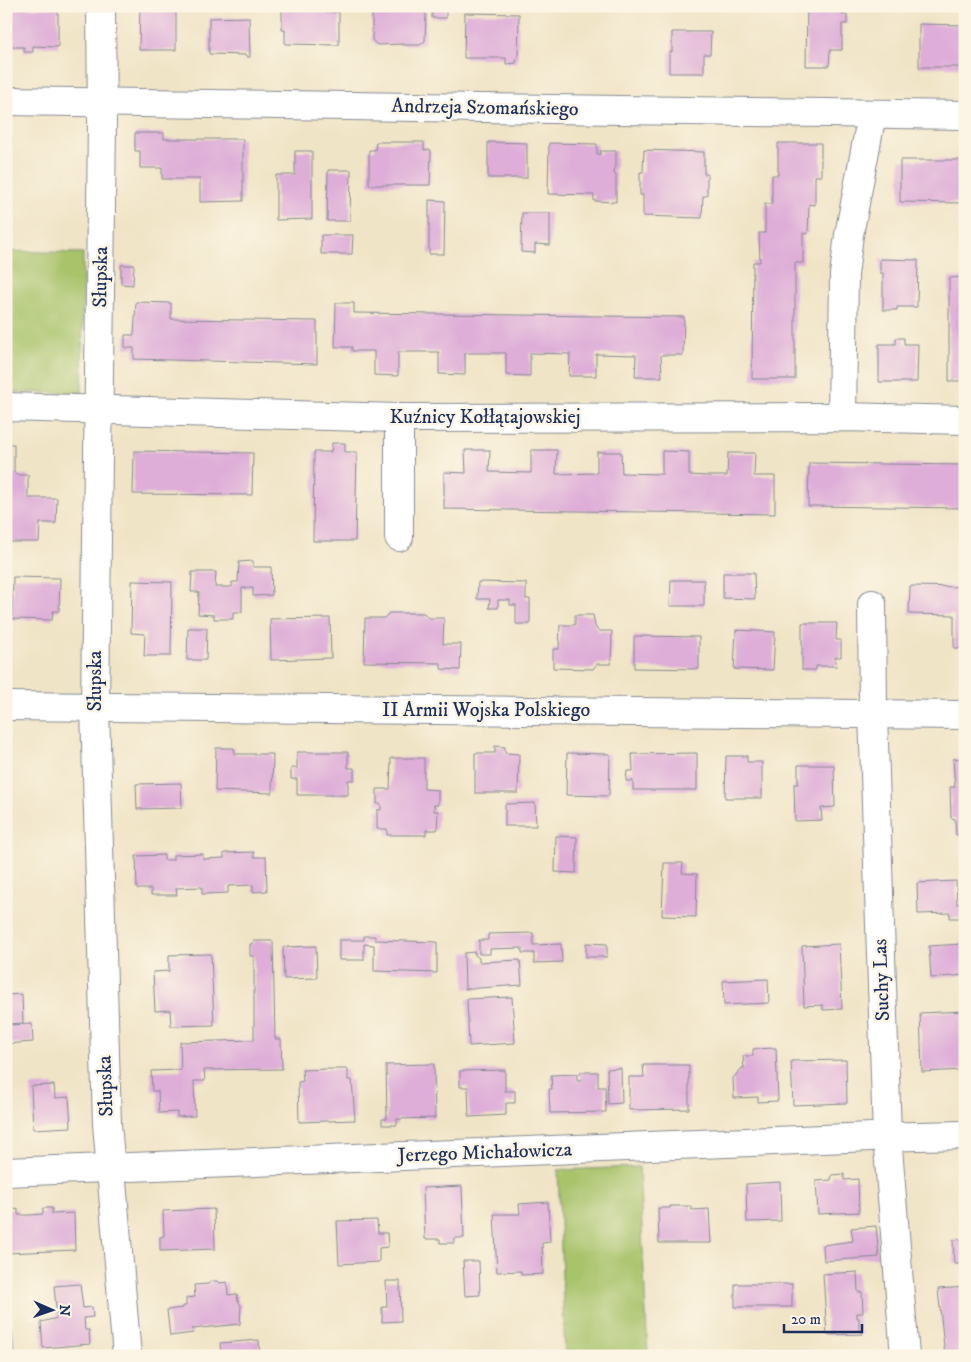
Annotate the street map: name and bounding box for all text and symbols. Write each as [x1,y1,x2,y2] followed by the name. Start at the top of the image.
[391,94,579,122] street label: Andrzeja Szomańskiego
[88,246,114,308] street label: Słupska
[389,405,581,430] street label: Kuźnicy Kołłątajowskiej
[83,650,108,712] street label: Słupska
[382,698,590,723] street label: II Armii Wojska Polskiego
[868,938,896,1022] street label: Suchy Las
[92,1054,120,1117] street label: Słupska
[395,1137,573,1169] street label: Jerzego Michałowicza
[28,1284,78,1334] north arrow
[784,1302,861,1334] scale bar
[55,1304,73,1317] text: N
[791,1310,821,1329] text: 20 m

